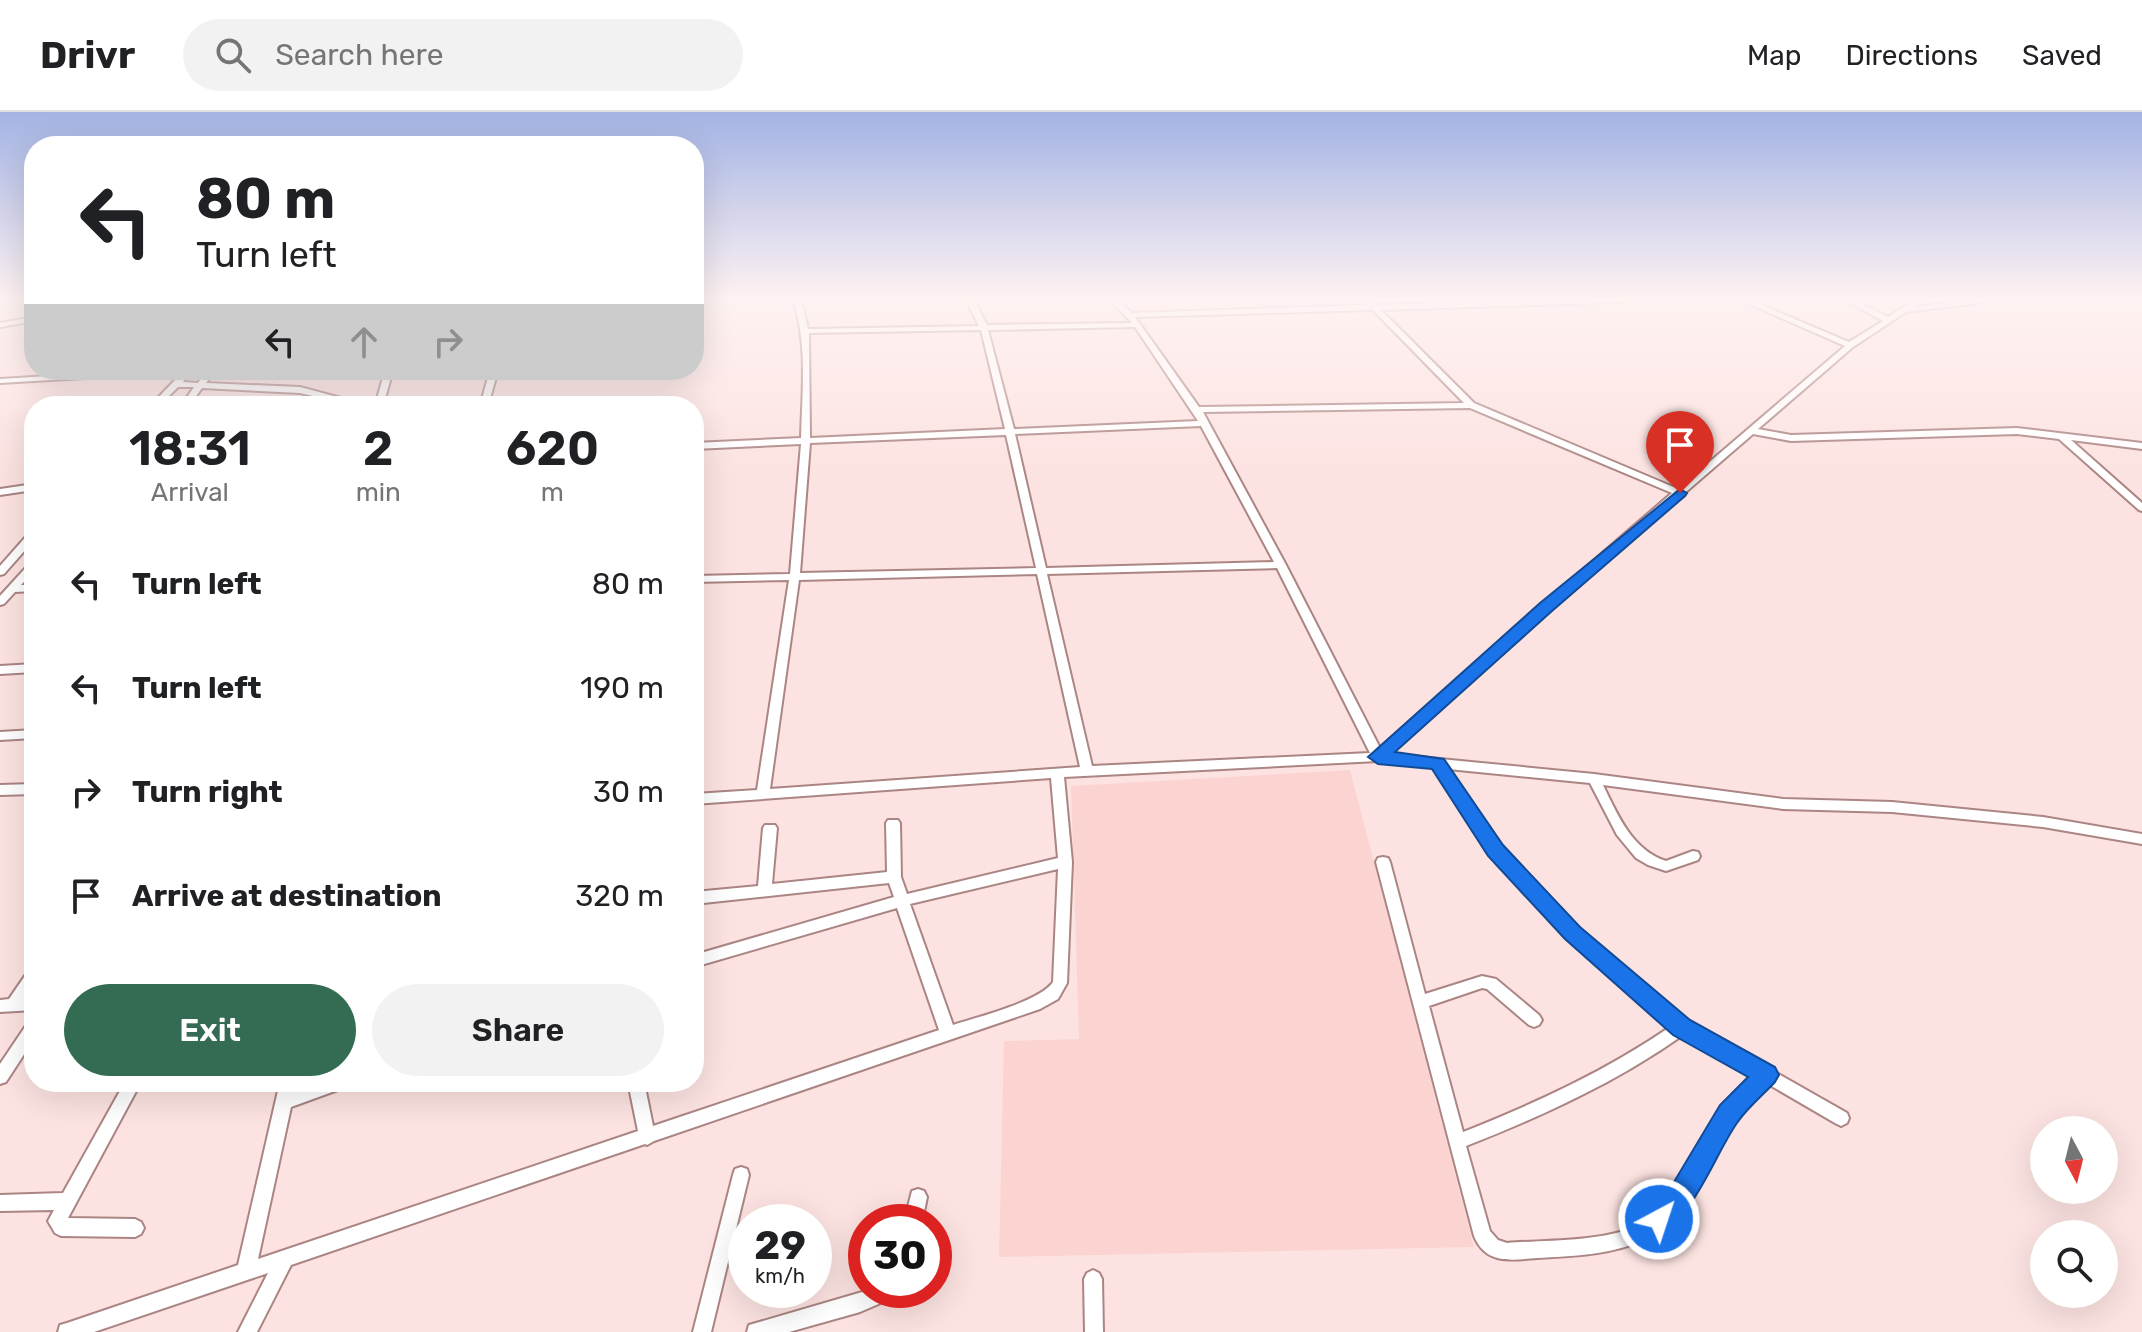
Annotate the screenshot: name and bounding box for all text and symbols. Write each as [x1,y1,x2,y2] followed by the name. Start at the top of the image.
[183,19,743,91] search box
[40,32,135,78] text: Drivr
[211,33,255,77] icon: search
[275,37,444,73] text: Search here
[1747,39,1801,72] text: Map
[1845,39,1978,72] text: Directions
[2022,39,2102,72] text: Saved
[196,166,335,232] text: 80 m
[64,168,168,272] icon: left
[196,233,337,276] text: Turn left
[258,320,302,364] icon: left
[342,320,386,364] icon: ahead
[426,320,470,364] icon: right
[1646,411,1714,493] pin
[129,420,251,477] text: 18:31
[363,420,394,477] text: 2
[506,420,599,477] text: 620
[1658,423,1702,467] icon: arrive
[151,477,229,508] text: Arrival
[356,477,401,508] text: min
[541,477,564,508] text: m
[64,562,108,606] icon: left
[132,566,262,602] text: Turn left
[592,566,664,602] text: 80 m
[64,666,108,710] icon: left
[132,670,262,706] text: Turn left
[580,670,664,706] text: 190 m
[64,770,108,814] icon: right
[132,774,283,810] text: Turn right
[593,774,664,810] text: 30 m
[64,874,108,918] icon: arrive
[132,878,442,914] text: Arrive at destination
[575,878,664,914] text: 320 m
[64,984,356,1076] button: Exit
[372,984,664,1076] button: Share
[2030,1116,2118,1204] north arrow
[2030,1116,2118,1308] map controls
[1617,1177,1701,1261] position arrow
[848,1204,952,1308] speed limit sign: 30
[2030,1220,2118,1308] button: search
[754,1222,806,1269] text: 29
[755,1264,805,1288] text: km/h

